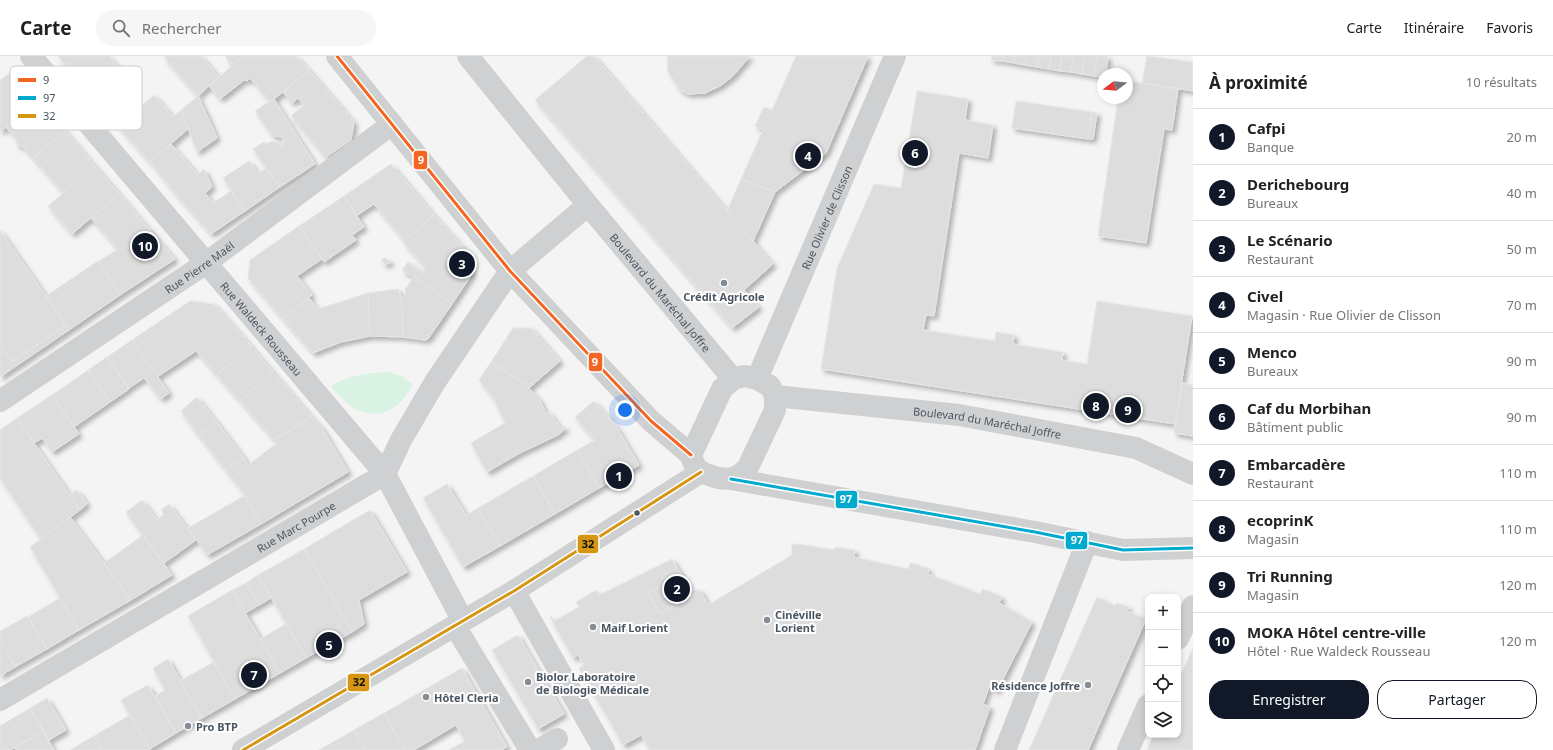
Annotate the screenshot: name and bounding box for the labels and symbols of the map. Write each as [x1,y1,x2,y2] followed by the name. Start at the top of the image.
[10,66,142,130] legend
[1097,68,1133,104] north arrow
[43,72,49,87] text: 9
[43,90,56,105] text: 97
[43,108,56,123] text: 32
[902,138,928,168] pin: 6
[795,141,821,171] pin: 4
[413,150,428,170] line badge: 9
[418,152,424,167] text: 9
[797,163,855,271] street label: Rue Olivier de Clisson
[607,230,715,355] street label: Boulevard du Maréchal Joffre
[132,231,158,261] pin: 10
[161,237,237,296] street label: Rue Pierre Maël
[449,249,475,279] pin: 3
[218,278,306,379] street label: Rue Waldeck Rousseau
[719,278,729,288] marker: Crédit Agricole
[683,289,765,304] place label: Crédit Agricole
[588,352,603,372] line badge: 9
[592,354,598,369] text: 9
[1083,391,1109,421] pin: 8
[1115,395,1141,425] pin: 9
[615,400,635,420] your location
[912,403,1063,441] street label: Boulevard du Maréchal Joffre
[606,461,632,491] pin: 1
[835,490,858,509] line badge: 97
[840,491,852,506] text: 97
[254,497,338,555] street label: Rue Marc Pourpe
[632,508,642,518] unlabelled marker
[1065,531,1088,550] line badge: 97
[1071,532,1083,547] text: 97
[577,534,599,554] line badge: 32
[582,536,594,551] text: 32
[664,574,690,604] pin: 2
[775,607,822,635] place label: Cinéville Lorient
[762,615,772,625] marker: Cinéville Lorient
[601,620,668,635] place label: Maif Lorient
[588,622,598,632] marker: Maif Lorient
[316,630,342,660] pin: 5
[241,660,267,690] pin: 7
[536,669,649,697] place label: Biolor Laboratoire de Biologie Médicale
[347,673,370,692] line badge: 32
[353,674,365,689] text: 32
[523,677,533,687] marker: Biolor Laboratoire de Biologie Médicale
[991,678,1080,693] place label: Résidence Joffre
[1083,680,1093,690] marker: Résidence Joffre
[434,690,498,705] place label: Hôtel Cleria
[421,692,431,702] marker: Hôtel Cleria
[196,719,238,734] place label: Pro BTP
[183,721,193,731] marker: Pro BTP

